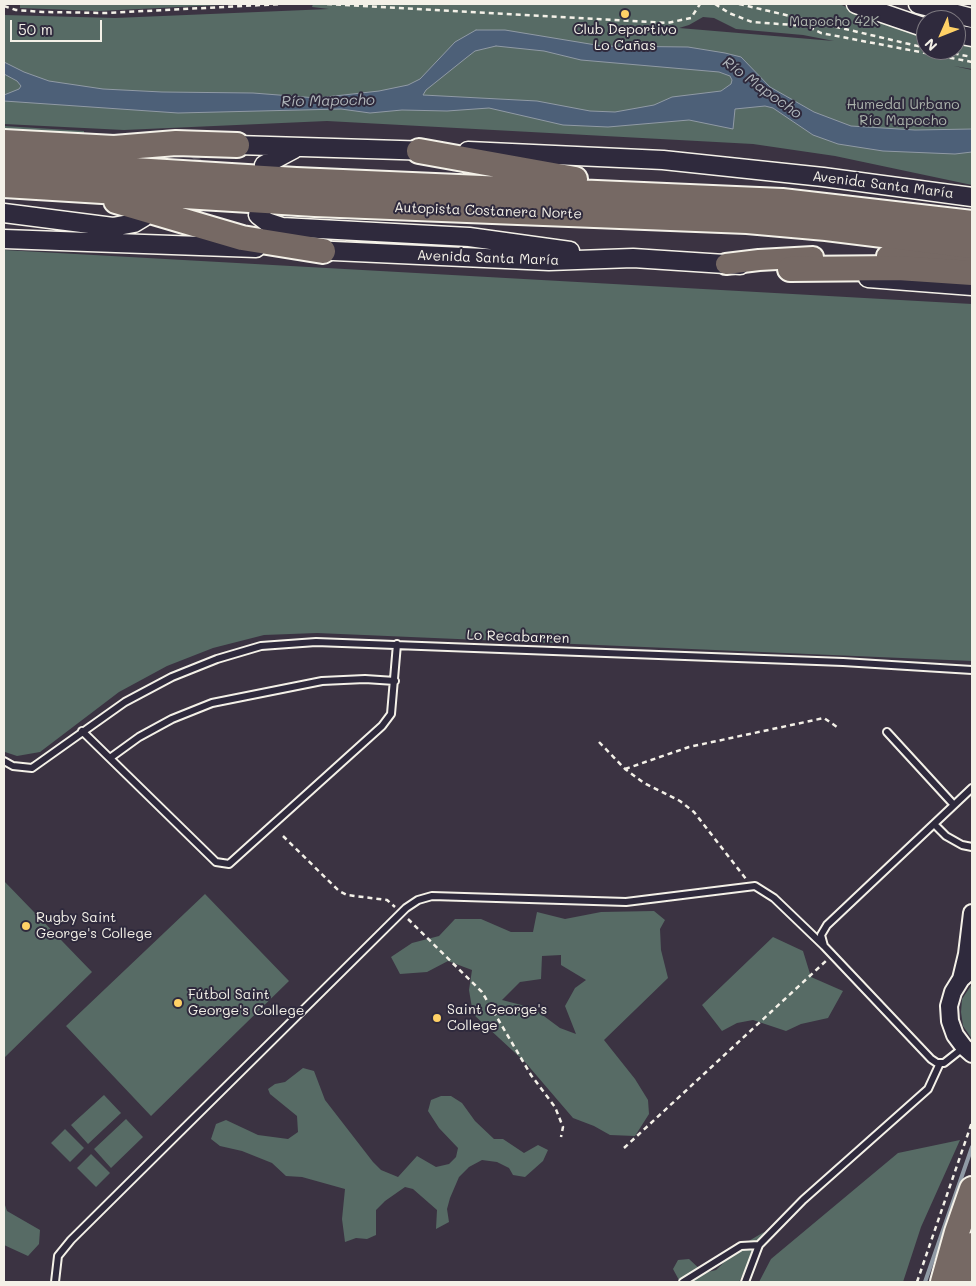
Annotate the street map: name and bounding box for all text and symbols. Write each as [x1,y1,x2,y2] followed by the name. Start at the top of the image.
[619,8,631,20] marker: Club Deportivo Lo Cañas
[12,10,105,42] scale bar
[916,10,966,60] north arrow
[789,14,879,30] park label: Mapocho 42K
[18,19,53,39] text: 50 m
[574,22,676,54] place label: Club Deportivo Lo Cañas
[920,35,941,56] text: N
[719,53,805,123] water label: Río Mapocho
[281,91,375,111] water label: Río Mapocho
[846,97,960,130] park label: Humedal Urbano Río Mapocho
[811,168,955,202] street label: Avenida Santa María
[394,199,582,223] street label: Autopista Costanera Norte
[417,247,559,269] street label: Avenida Santa María
[466,627,570,647] street label: Lo Recabarren
[36,910,152,942] place label: Rugby Saint George's College
[20,920,32,932] marker: Rugby Saint George's College
[188,987,304,1020] place label: Fútbol Saint George's College
[172,997,184,1009] marker: Fútbol Saint George's College
[447,1002,547,1034] place label: Saint George's College
[431,1012,443,1024] marker: Saint George's College

